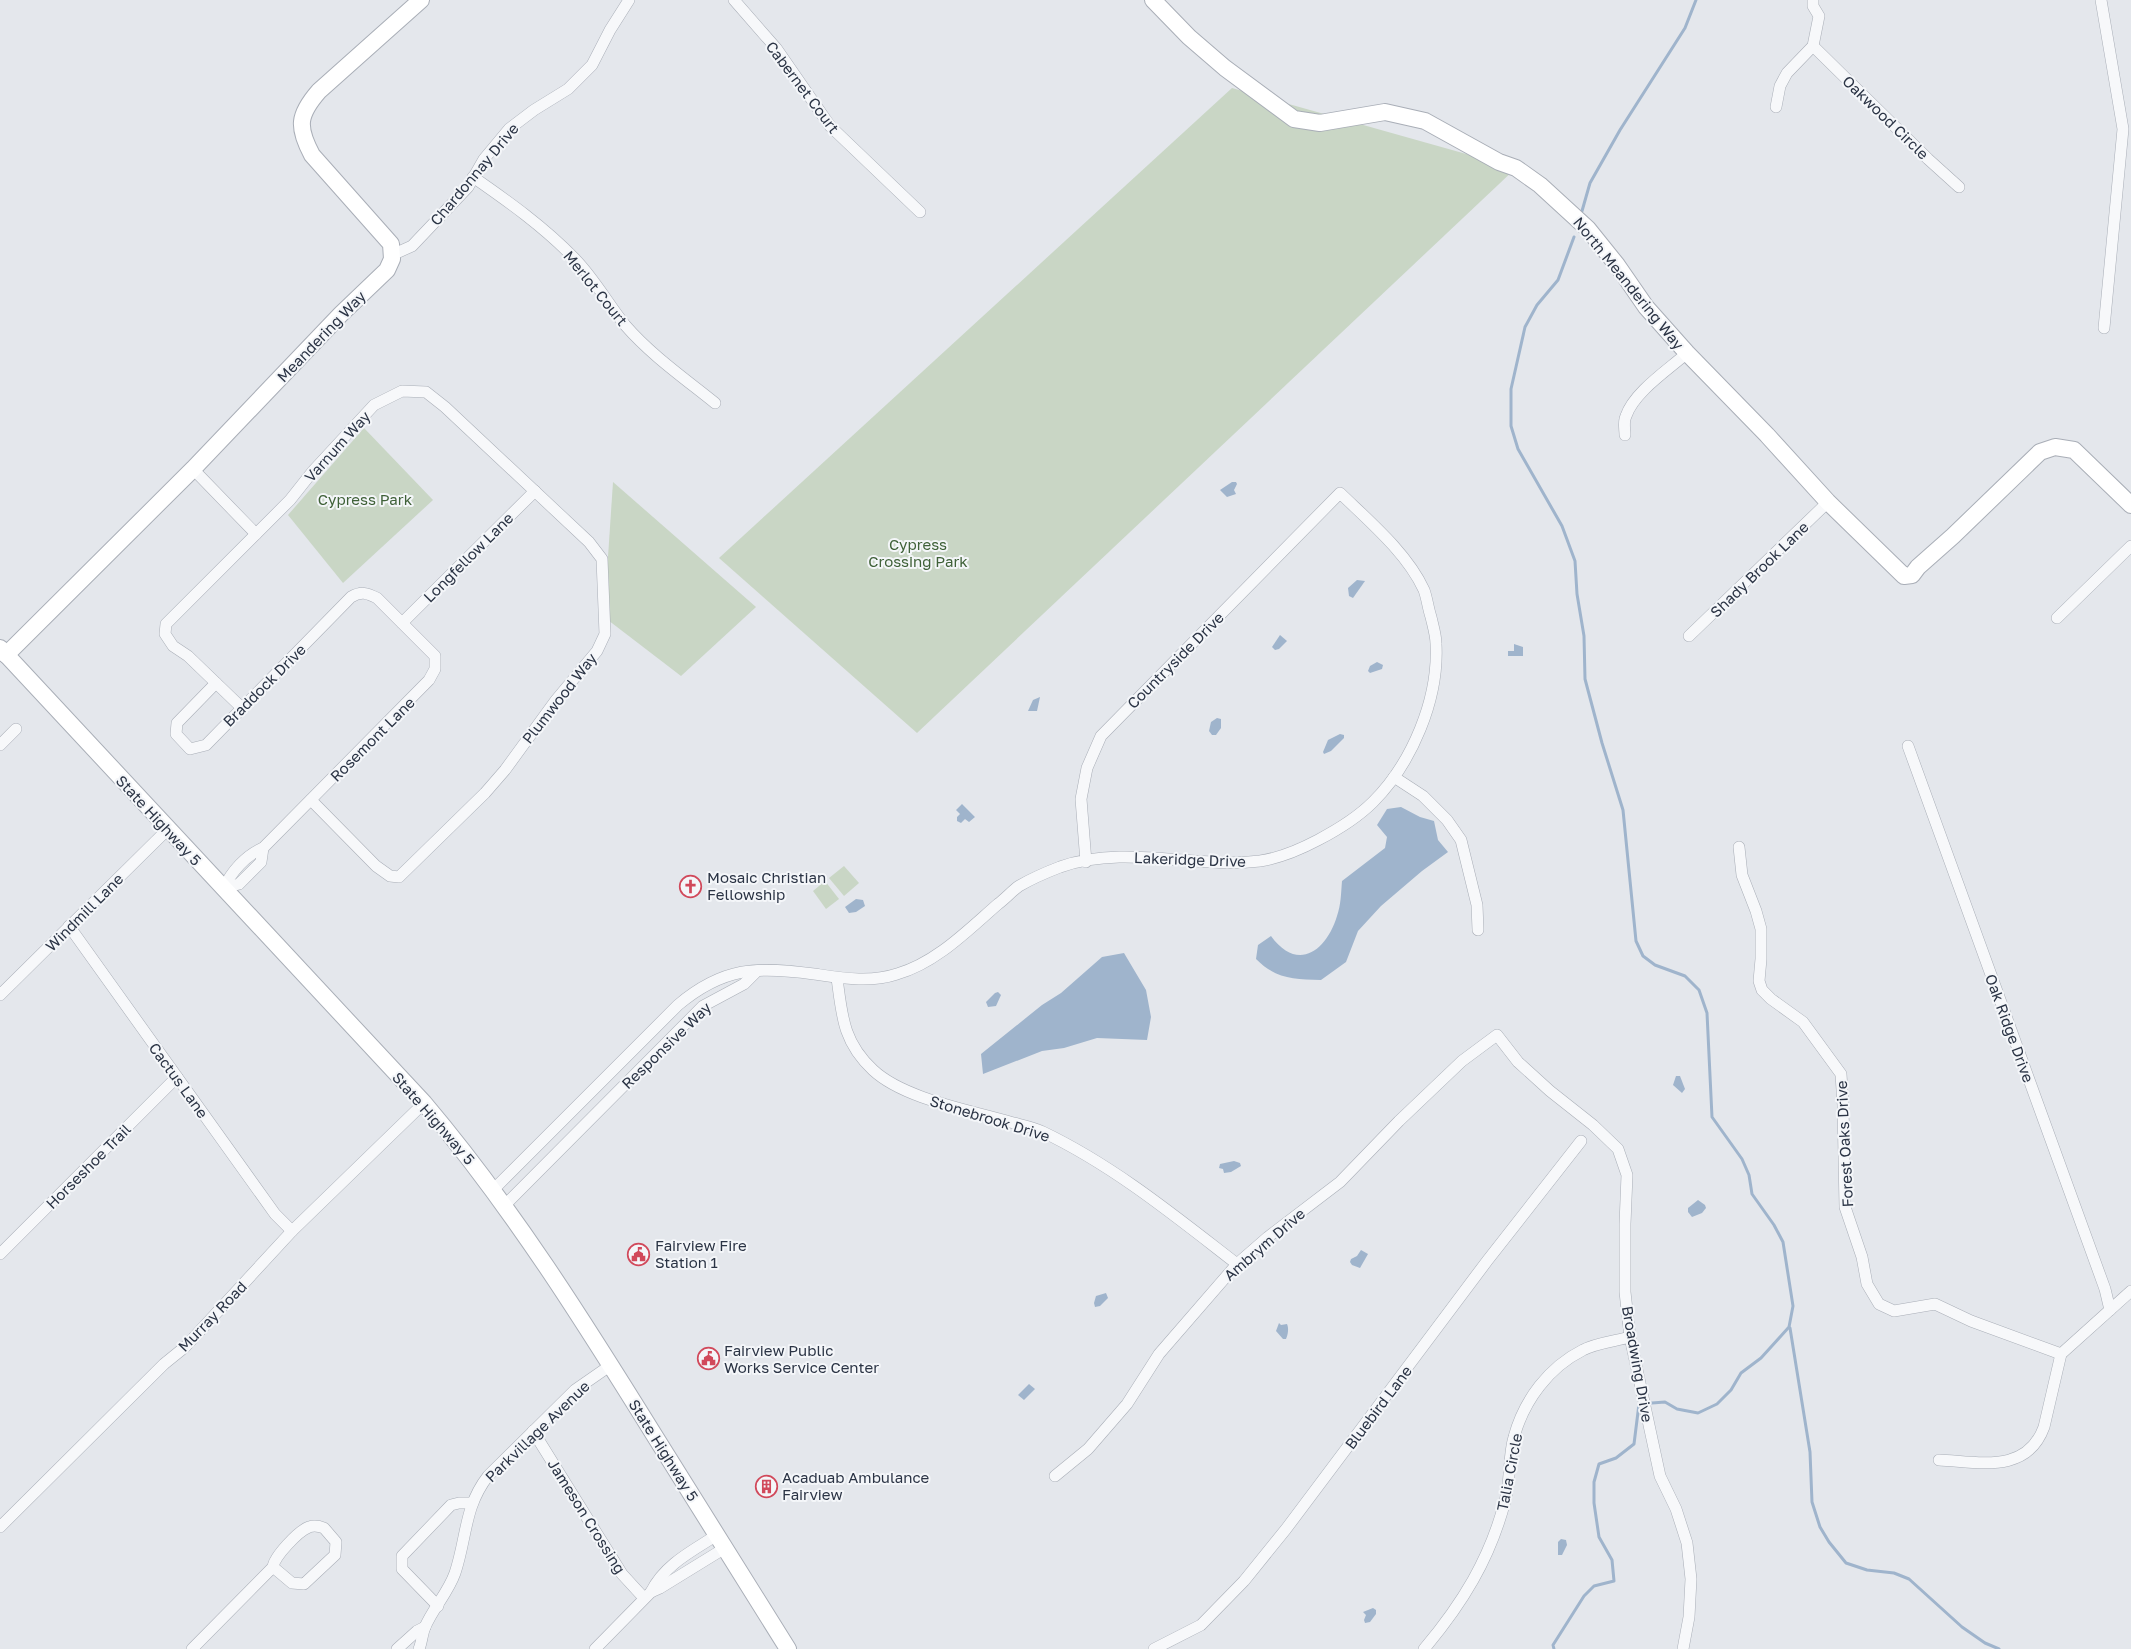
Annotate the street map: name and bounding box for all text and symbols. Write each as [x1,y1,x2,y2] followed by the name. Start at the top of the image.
[763,37,843,137] street label: Cabernet Court
[1839,71,1933,163] street label: Oakwood Circle
[426,119,522,229] street label: Chardonnay Drive
[1570,213,1688,353] street label: North Meandering Way
[560,247,632,329] street label: Merlot Court
[273,286,369,385] street label: Meandering Way
[300,406,374,485] street label: Varnum Way
[318,490,413,508] park label: Cypress Park
[419,508,517,606] street label: Longfellow Lane
[1706,517,1812,621] street label: Shady Brook Lane
[868,535,968,570] park label: Cypress Crossing Park
[1123,608,1227,712] street label: Countryside Drive
[219,640,309,730] street label: Braddock Drive
[518,649,600,747] street label: Plumwood Way
[326,693,418,785] street label: Rosemont Lane
[113,771,205,869] street label: State Highway 5
[1134,848,1247,870] street label: Lakeridge Drive
[707,868,826,903] place label: Mosaic Christian Fellowship
[41,869,127,955] street label: Windmill Lane
[679,874,703,898] church icon: Mosaic Christian Fellowship
[1982,971,2038,1085] street label: Oak Ridge Drive
[618,997,715,1092] street label: Responsive Way
[146,1039,213,1121] street label: Cactus Lane
[389,1068,479,1168] street label: State Highway 5
[1832,1080,1856,1208] street label: Forest Oaks Drive
[928,1091,1052,1145] street label: Stonebrook Drive
[42,1120,134,1212] street label: Horseshoe Trail
[1220,1204,1308,1284] street label: Ambrym Drive
[655,1236,747,1271] place label: Fairview Fire Station 1
[627,1242,651,1266] public building icon: Fairview Fire Station 1
[174,1277,250,1355] street label: Murray Road
[1619,1304,1657,1424] street label: Broadwing Drive
[724,1341,879,1376] place label: Fairview Public Works Service Center
[696,1347,720,1371] public building icon: Fairview Public Works Service Center
[1341,1362,1415,1452] street label: Bluebird Lane
[481,1376,593,1485] street label: Parkvillage Avenue
[625,1396,703,1504] street label: State Highway 5
[1493,1431,1525,1512] street label: Talia Circle
[544,1455,630,1577] street label: Jameson Crossing
[782,1468,930,1503] place label: Acaduab Ambulance Fairview
[754,1474,778,1498] building icon: Acaduab Ambulance Fairview

